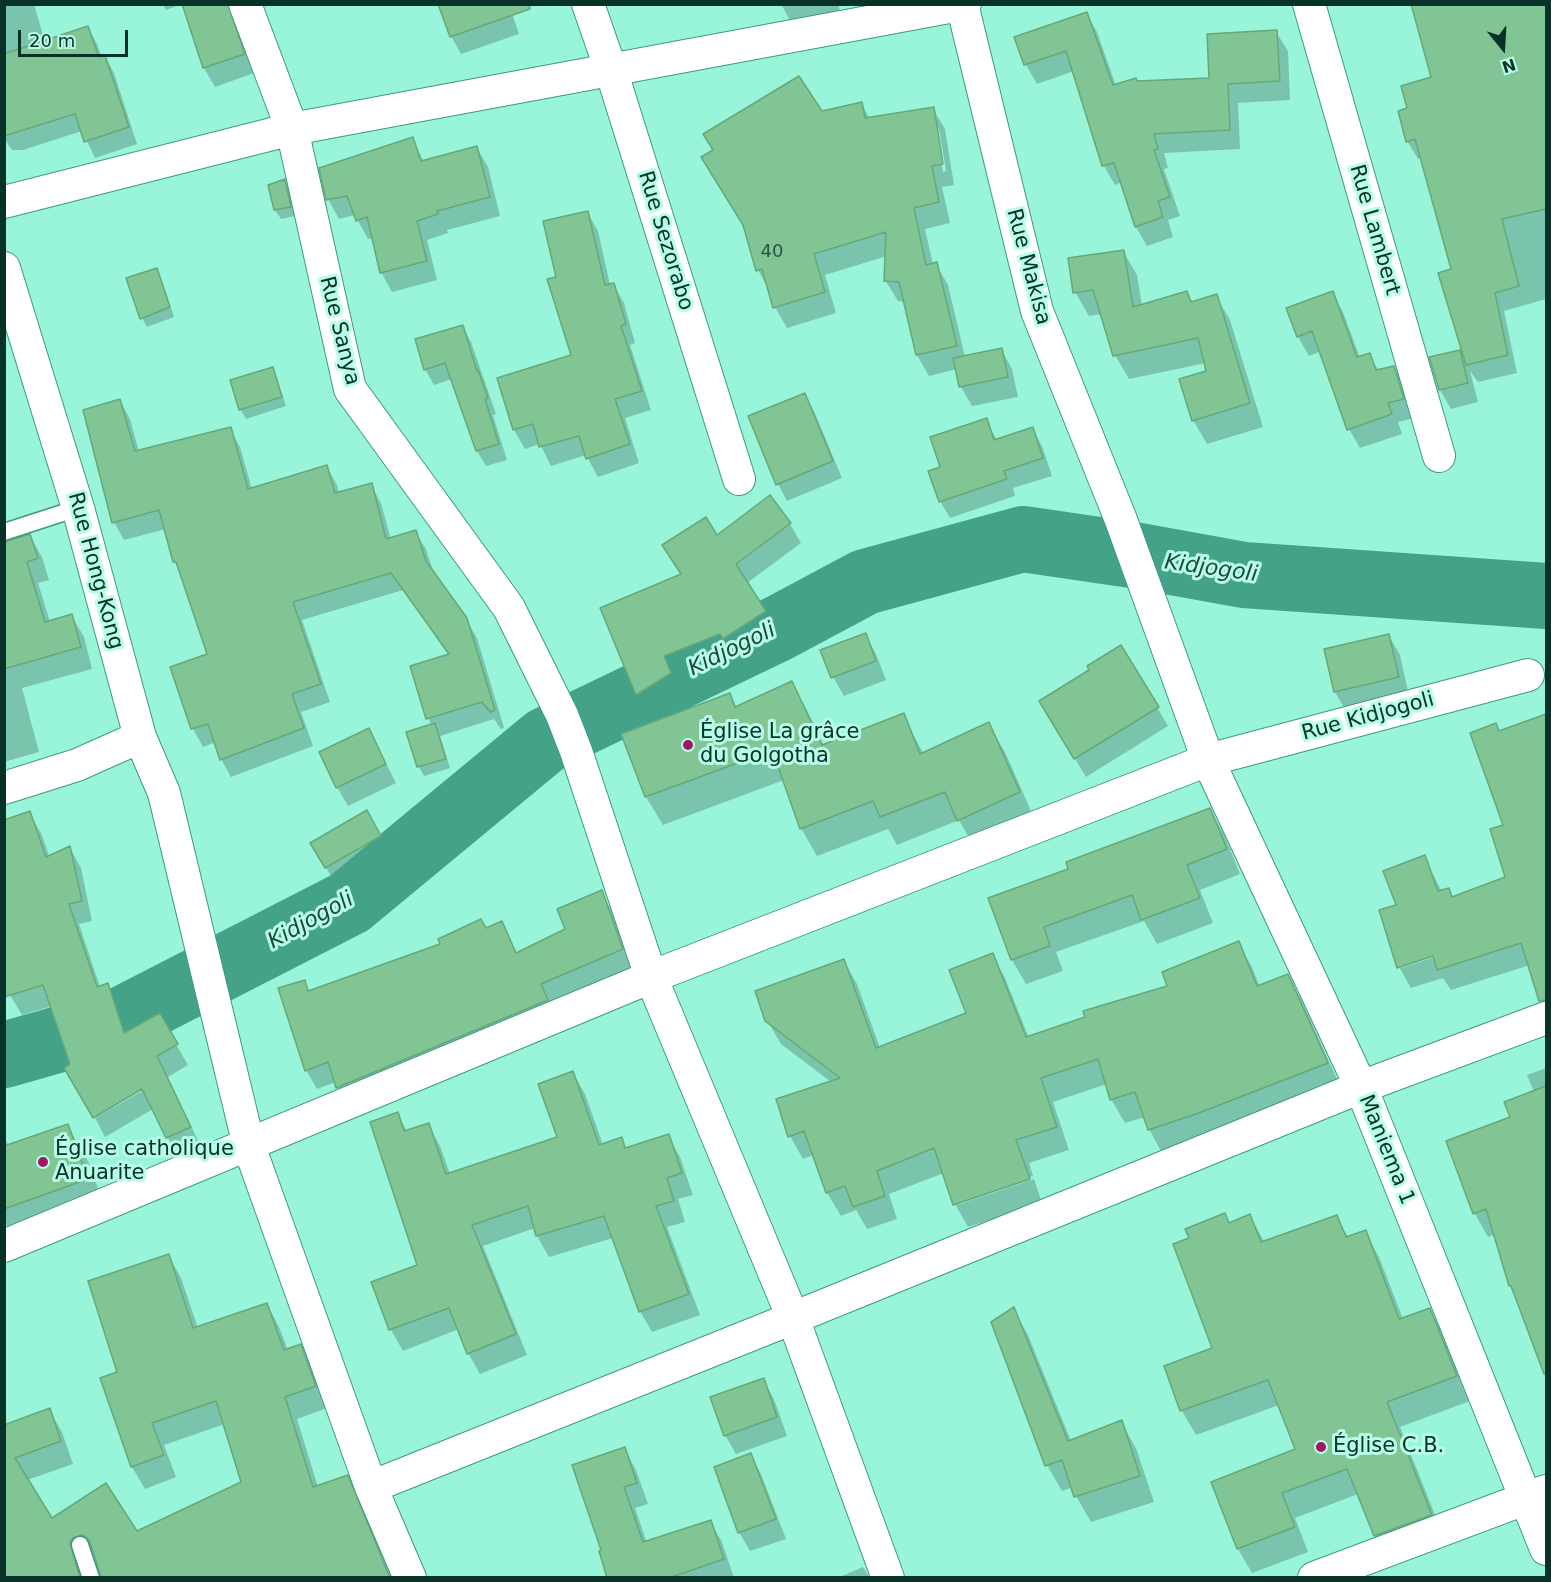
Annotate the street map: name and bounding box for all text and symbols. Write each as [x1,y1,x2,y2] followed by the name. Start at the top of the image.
[21,18,130,56] scale bar
[1473,18,1533,78] north arrow
[29,30,75,51] text: 20 m
[1499,54,1518,77] text: N
[1343,162,1405,298] street label: Rue Lambert
[632,168,698,314] street label: Rue Sezorabo
[1000,206,1056,328] street label: Rue Makisa
[761,241,783,263] house number: 40
[313,274,365,388] street label: Rue Sanya
[62,490,128,652] street label: Rue Hong-Kong
[1163,549,1259,589] water label: Kidjogoli
[684,618,780,682] water label: Kidjogoli
[1299,687,1437,747] street label: Rue Kidjogoli
[700,720,859,770] place label: Église La grâce du Golgotha
[681,738,695,752] marker: Église La grâce du Golgotha
[264,887,358,955] water label: Kidjogoli
[1353,1091,1419,1209] street label: Maniema 1
[55,1137,234,1187] place label: Église catholique Anuarite
[36,1155,50,1169] marker: Église catholique Anuarite
[1333,1434,1444,1460] place label: Église C.B.
[1314,1440,1328,1454] marker: Église C.B.

